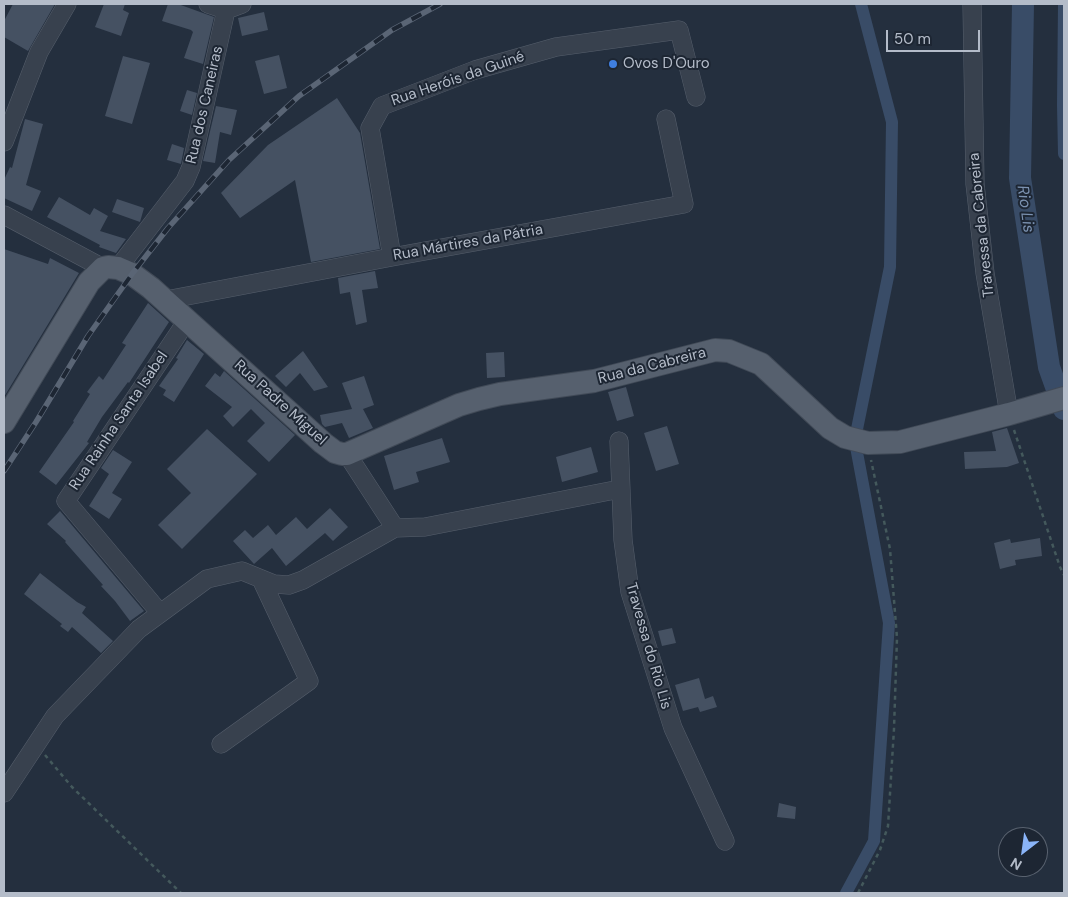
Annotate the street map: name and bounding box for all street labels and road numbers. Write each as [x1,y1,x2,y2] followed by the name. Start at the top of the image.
[183,44,227,166] street label: Rua dos Caneiras
[389,48,527,110] street label: Rua Heróis da Guiné
[965,152,999,298] street label: Travessa da Cabreira
[392,221,544,265] street label: Rua Mártires da Pátria
[596,344,708,388] street label: Rua da Cabreira
[66,348,172,494] street label: Rua Rainha Santa Isabel
[230,357,330,449] street label: Rua Padre Miguel
[621,581,675,711] street label: Travessa do Rio Lis

